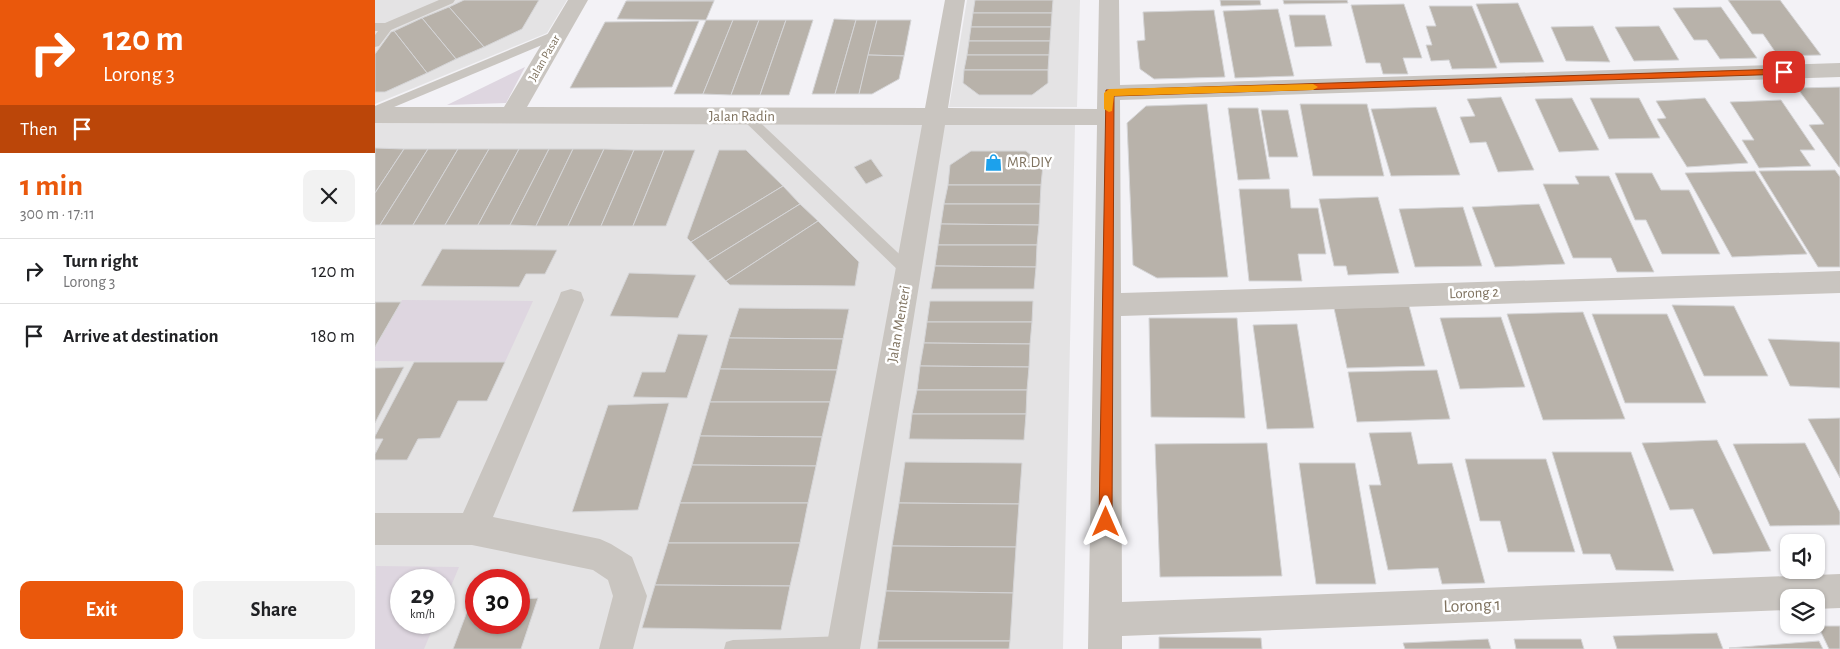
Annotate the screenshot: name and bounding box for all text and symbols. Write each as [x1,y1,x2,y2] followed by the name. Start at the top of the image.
[20,20,85,85] icon: right
[103,22,184,57] text: 120 m
[526,33,562,83] street label: Jalan Pasar
[1763,51,1805,93] pin
[1770,58,1798,86] icon: arrive
[103,63,175,85] text: Lorong 3
[709,109,775,124] street label: Jalan Radin
[68,115,96,143] icon: arrive
[20,120,58,139] text: Then
[983,152,1003,172] shop icon: MR.DIY
[1007,155,1052,170] place label: MR.DIY
[303,170,355,222] button: close
[20,171,83,201] text: 1 min
[20,206,95,222] text: 300 m · 17:11
[63,252,138,271] text: Turn right
[20,257,48,285] icon: right
[311,262,355,281] text: 120 m
[63,274,115,290] text: Lorong 3
[885,284,913,364] street label: Jalan Menteri
[1449,285,1499,301] street label: Lorong 2
[20,322,48,350] icon: arrive
[63,327,219,346] text: Arrive at destination
[311,327,355,346] text: 180 m
[1079,495,1131,547] position arrow
[1780,534,1825,634] map controls
[1780,534,1825,579] button: sound
[465,569,530,634] speed limit sign: 30
[20,581,183,639] button: Exit
[193,581,355,639] button: Share
[411,583,434,608] text: 29
[1780,589,1825,634] button: layers
[1443,596,1501,616] street label: Lorong 1
[410,608,435,620] text: km/h

